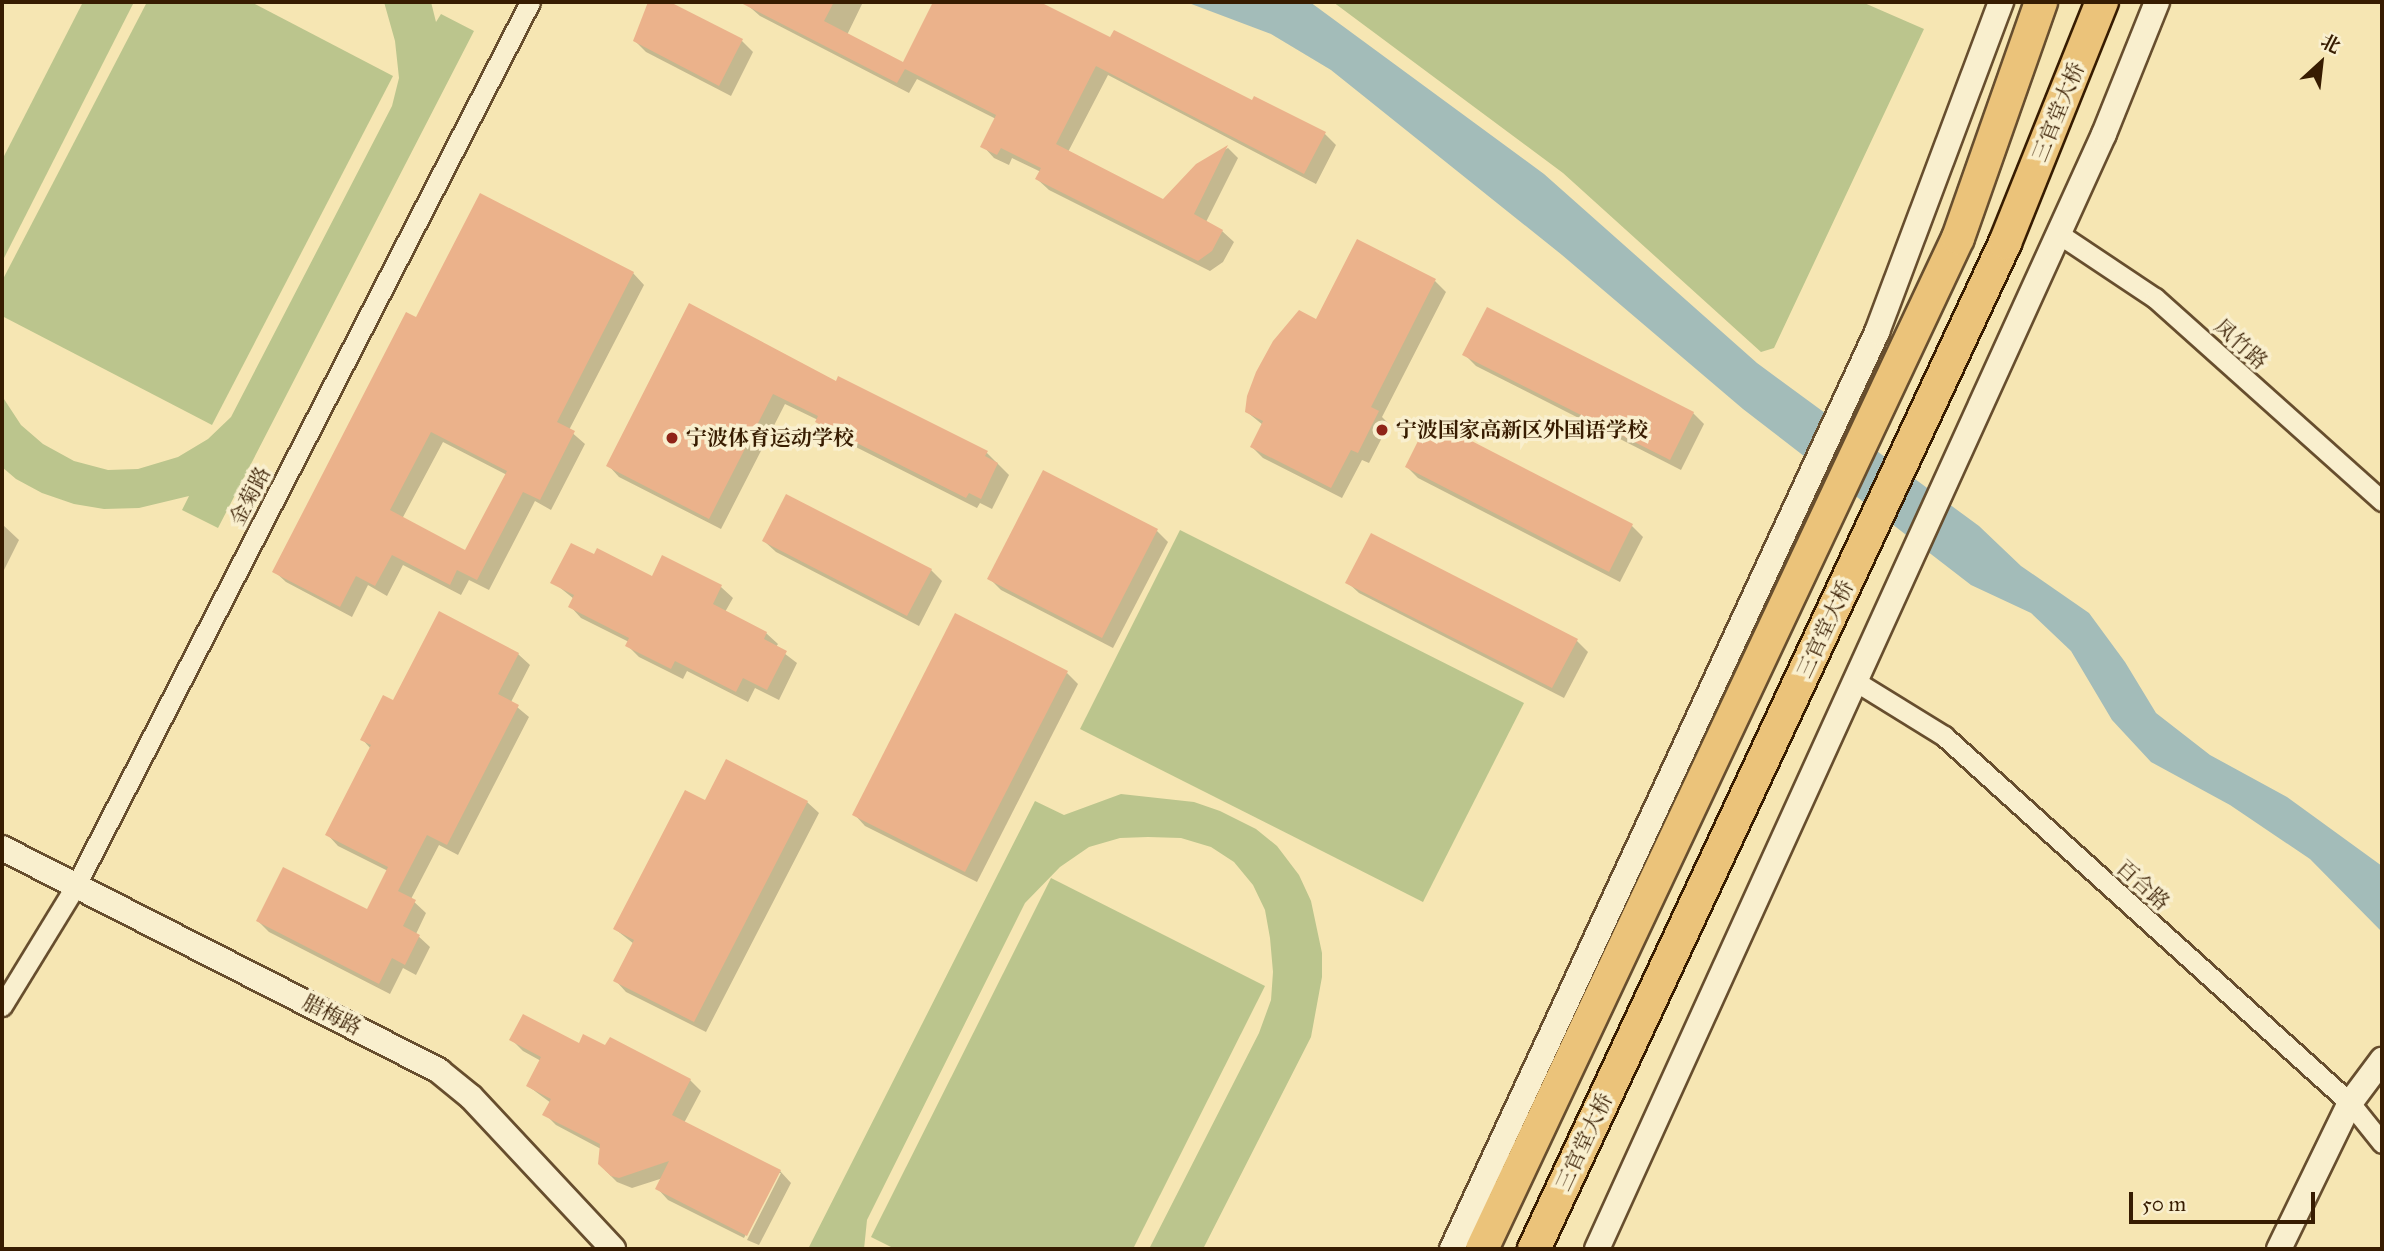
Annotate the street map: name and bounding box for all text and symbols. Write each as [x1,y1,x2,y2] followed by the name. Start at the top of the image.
[2286,28,2356,98] north arrow
[2317,29,2344,58] text: 北
[2027,59,2089,165] street label: 三官堂大桥
[2209,314,2273,374] street label: 凤竹路
[1396,417,1648,443] place label: 宁波国家高新区外国语学校
[1374,422,1390,438] marker: 宁波国家高新区外国语学校
[686,425,854,451] place label: 宁波体育运动学校
[664,430,680,446] marker: 宁波体育运动学校
[224,462,276,530] street label: 金菊路
[1791,576,1859,682] street label: 三官堂大桥
[2111,855,2175,915] street label: 百合路
[298,989,366,1041] street label: 腊梅路
[1550,1089,1618,1195] street label: 三官堂大桥
[2132,1178,2318,1222] scale bar
[2142,1191,2186,1217] text: 50 m

